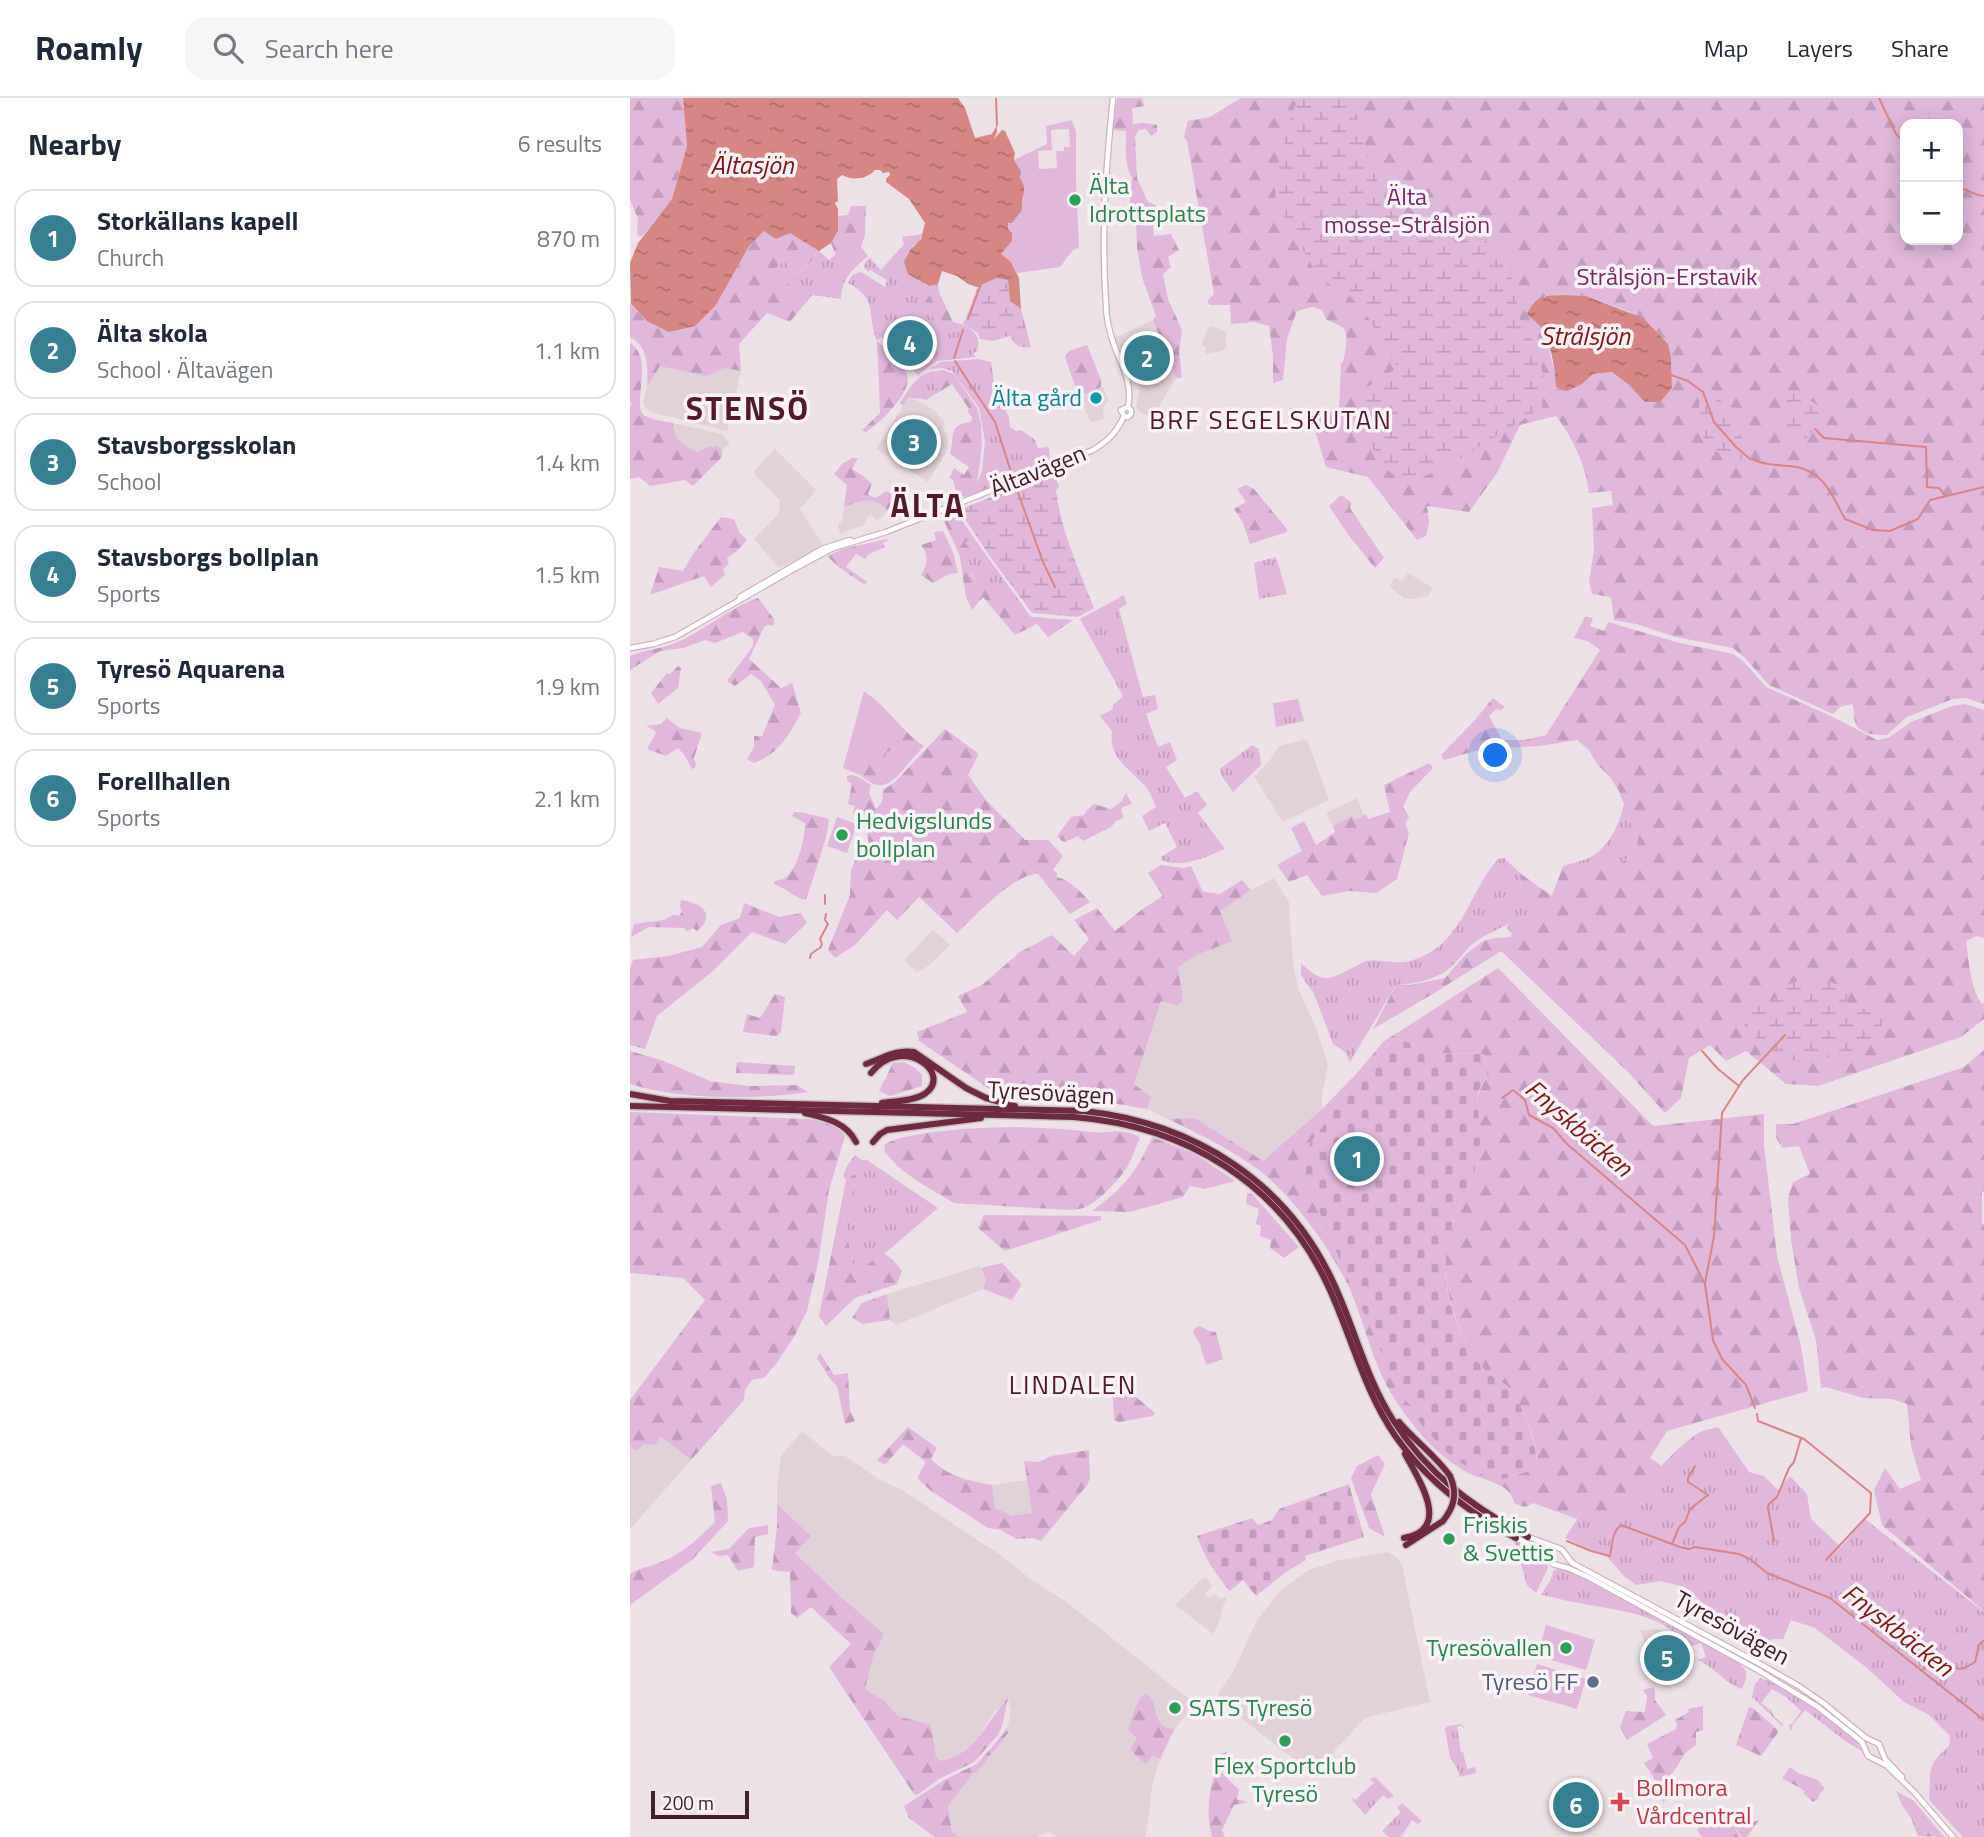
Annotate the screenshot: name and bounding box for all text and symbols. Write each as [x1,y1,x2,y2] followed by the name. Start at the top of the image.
[185,17,675,80] search box
[35,23,143,73] text: Roamly
[209,29,247,67] icon: search
[265,29,394,68] text: Search here
[1704,30,1749,66] text: Map
[1787,30,1853,66] text: Layers
[1891,30,1949,66] text: Share
[1900,119,1963,245] map controls
[1900,119,1963,182] button: +
[28,121,121,167] text: Nearby
[518,126,602,161] text: 6 results
[710,145,795,184] water label: Ältasjön
[1089,167,1206,231] place label: Älta Idrottsplats
[1324,178,1490,242] park label: Älta mosse-Strålsjön
[1900,182,1963,245] button: −
[1067,192,1083,208] marker: Älta Idrottsplats
[97,201,298,240] text: Storkällans kapell
[47,221,59,256] text: 1
[537,221,600,256] text: 870 m
[97,240,164,275] text: Church
[1577,258,1758,294] park label: Strålsjön-Erstavik
[97,313,208,352] text: Älta skola
[1540,316,1631,355] water label: Strålsjön
[887,317,933,369] pin: 4
[1124,332,1170,384] pin: 2
[47,333,59,368] text: 2
[534,333,600,368] text: 1.1 km
[97,352,273,387] text: School · Ältavägen
[991,379,1082,415] place label: Älta gård
[686,384,810,432] district label: STENSÖ
[1088,390,1104,406] marker: Älta gård
[1149,400,1393,439] district label: BRF SEGELSKUTAN
[891,416,937,468] pin: 3
[97,425,296,464] text: Stavsborgsskolan
[984,434,1091,506] street label: Ältavägen
[47,445,59,480] text: 3
[534,445,600,480] text: 1.4 km
[97,464,161,499] text: School
[891,481,965,529] district label: ÄLTA
[97,537,319,576] text: Stavsborgs bollplan
[47,557,59,592] text: 4
[534,557,600,592] text: 1.5 km
[97,576,160,611] text: Sports
[97,649,285,688] text: Tyresö Aquarena
[47,669,59,704] text: 5
[534,669,600,704] text: 1.9 km
[97,688,160,723] text: Sports
[1478,738,1512,772] your location
[97,761,231,800] text: Forellhallen
[47,781,59,816] text: 6
[534,781,600,816] text: 2.1 km
[97,800,160,835] text: Sports
[856,802,992,866] place label: Hedvigslunds bollplan
[834,827,850,843] marker: Hedvigslunds bollplan
[1517,1070,1643,1186] water label: Fnyskbäcken
[987,1071,1115,1113] street label: Tyresövägen
[1334,1133,1380,1185] pin: 1
[1009,1365,1137,1404] district label: LINDALEN
[1463,1506,1554,1570] place label: Friskis & Svettis
[1441,1531,1457,1547] marker: Friskis & Svettis
[1834,1574,1963,1686] water label: Fnyskbäcken
[1668,1581,1797,1674] street label: Tyresövägen
[1426,1629,1552,1665] place label: Tyresövallen
[1644,1632,1690,1684] pin: 5
[1558,1640,1574,1656] marker: Tyresövallen
[1482,1663,1579,1699] place label: Tyresö FF
[1585,1674,1601,1690] marker: Tyresö FF
[1189,1689,1312,1725] place label: SATS Tyresö
[1167,1700,1183,1716] marker: SATS Tyresö
[1277,1733,1293,1749] marker: Flex Sportclub Tyresö
[1214,1747,1356,1811] place label: Flex Sportclub Tyresö
[1636,1769,1752,1833] place label: Bollmora Vårdcentral
[1553,1779,1599,1831] pin: 6
[651,1788,749,1820] scale bar
[662,1788,714,1817] text: 200 m
[1610,1792,1630,1812] marker: Bollmora Vårdcentral

